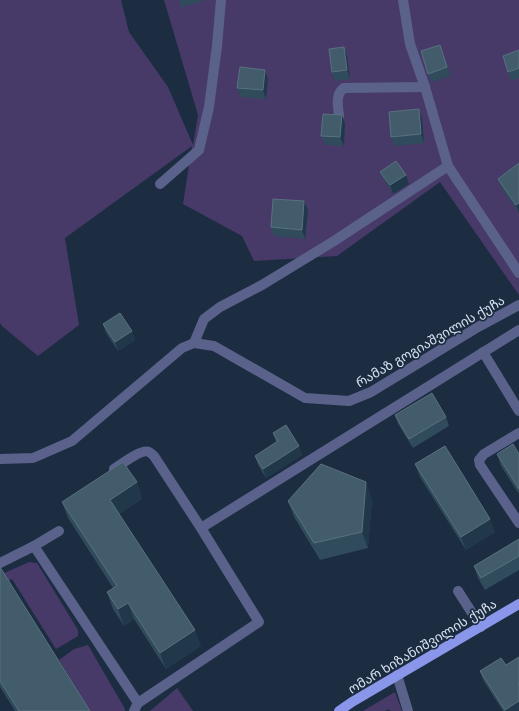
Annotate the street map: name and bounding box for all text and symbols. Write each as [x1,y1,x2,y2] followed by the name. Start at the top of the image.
[353,292,508,392] street label: რამაზ გოგიაშვილის ქუჩა
[345,595,500,699] street label: ომარ ხიზანიშვილის ქუჩა

